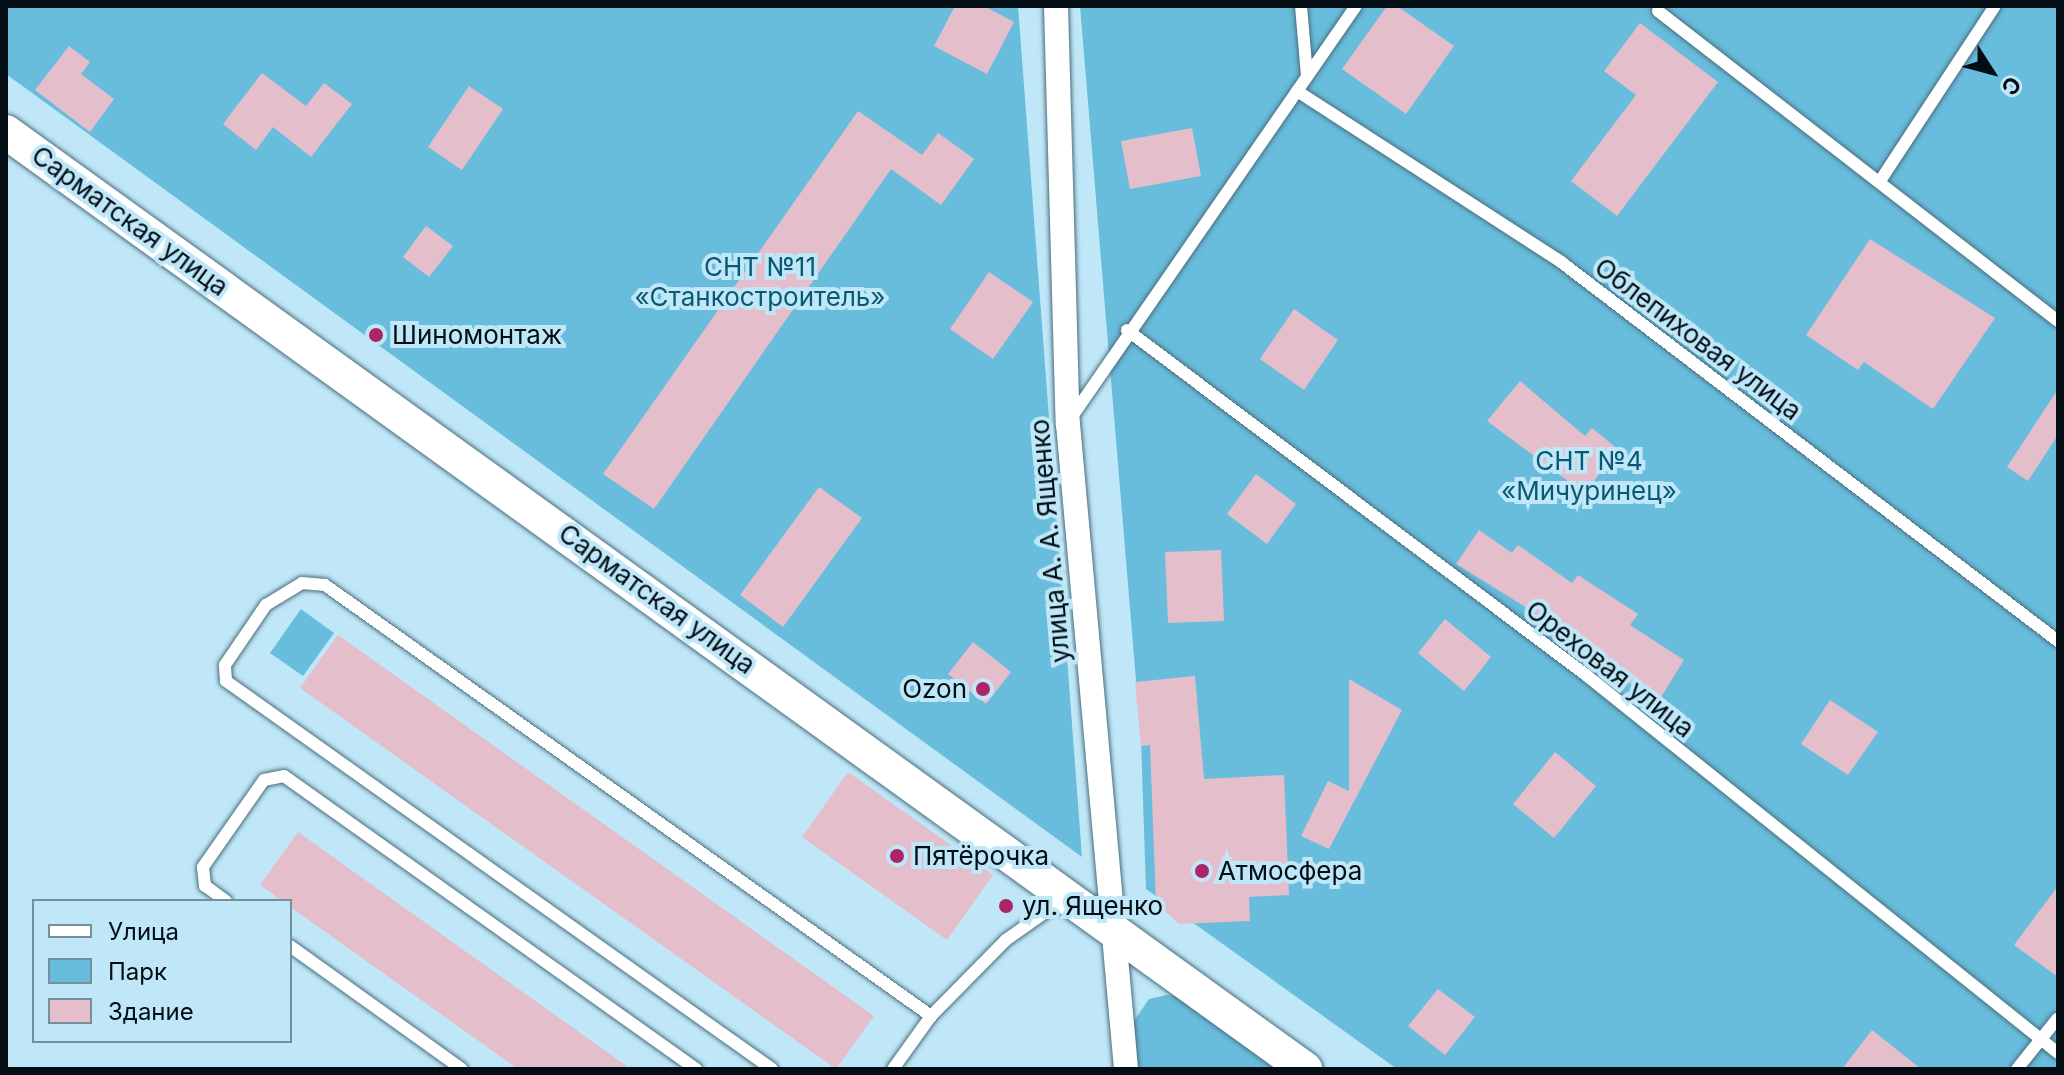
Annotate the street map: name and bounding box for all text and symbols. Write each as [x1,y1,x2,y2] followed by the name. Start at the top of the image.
[1952,32,2032,112] north arrow
[1996,72,2027,100] text: С
[26,139,234,303] street label: Сарматская улица
[634,251,886,312] park label: СНТ №11 «Станкостроитель»
[1589,251,1807,427] street label: Облепиховая улица
[392,319,562,351] place label: Шиномонтаж
[367,326,385,344] marker: Шиномонтаж
[1024,418,1076,664] street label: улица А. А. Ященко
[1501,445,1677,506] park label: СНТ №4 «Мичуринец»
[553,517,761,681] street label: Сарматская улица
[1520,594,1700,744] street label: Ореховая улица
[902,673,967,705] place label: Ozon
[974,680,992,698] marker: Ozon
[913,840,1049,872] place label: Пятёрочка
[888,847,906,865] marker: Пятёрочка
[1218,855,1362,887] place label: Атмосфера
[1193,862,1211,880] marker: Атмосфера
[1022,890,1163,922] place label: ул. Ященко
[997,897,1015,915] marker: ул. Ященко
[32,899,292,1043] legend
[108,917,179,946] text: Улица
[108,957,167,986] text: Парк
[108,997,194,1026] text: Здание

